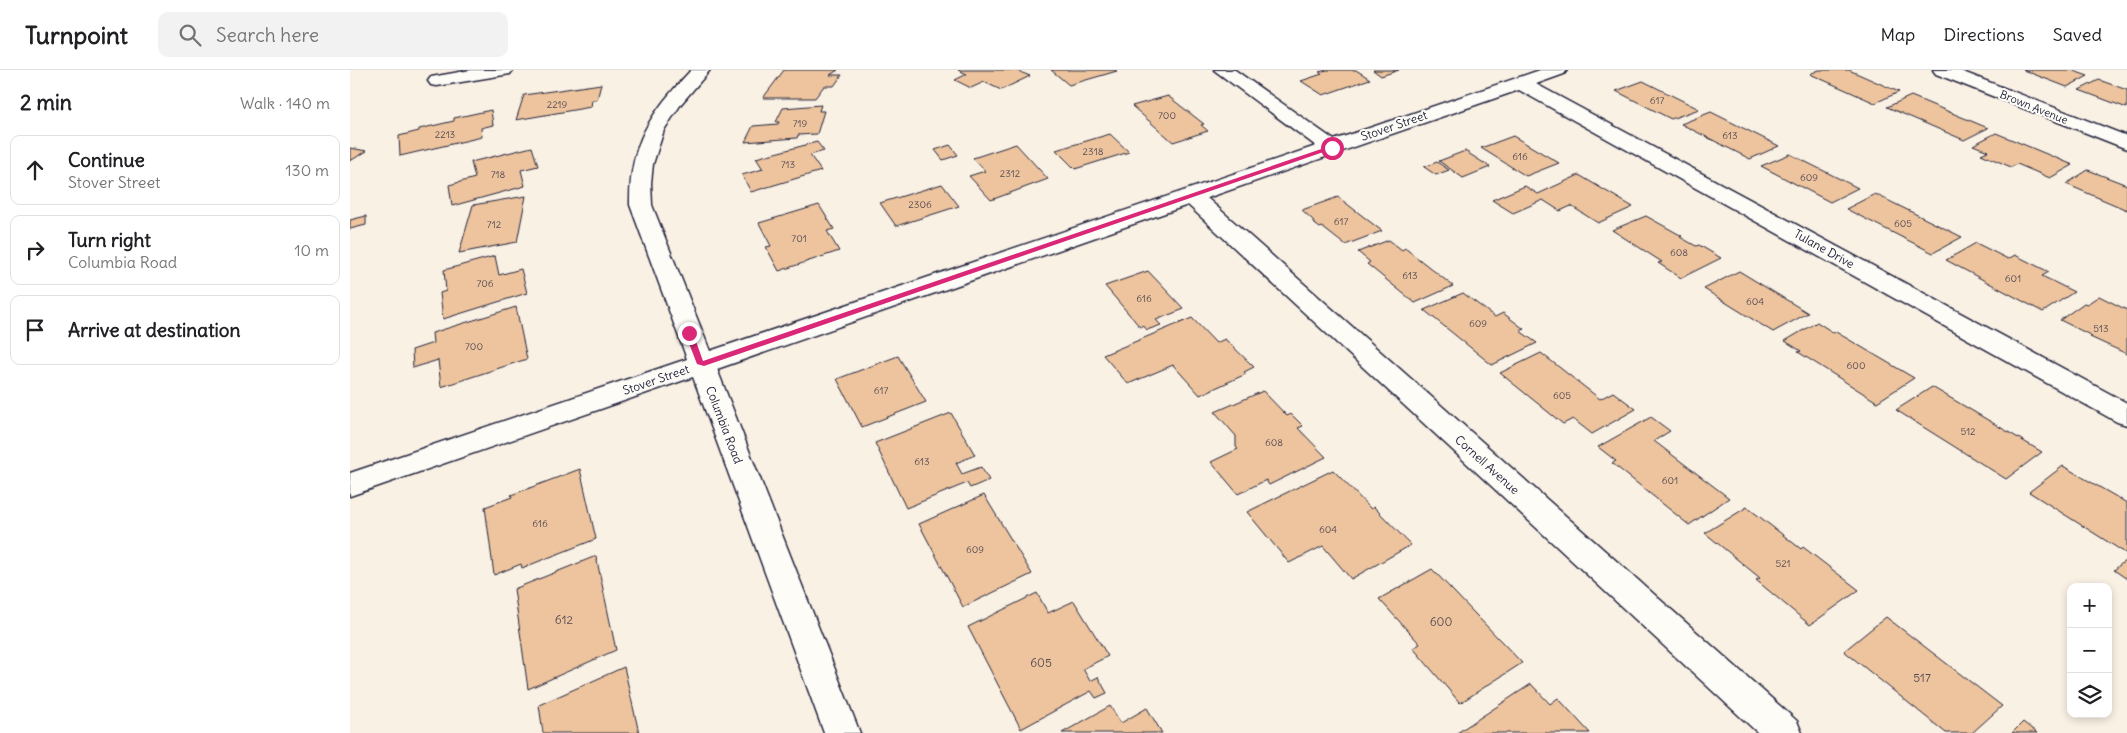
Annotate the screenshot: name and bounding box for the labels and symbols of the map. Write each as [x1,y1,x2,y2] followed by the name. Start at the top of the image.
[1998,87,2070,127] street label: Brown Avenue
[1650,94,1664,107] house number: 617
[547,98,568,111] house number: 2219
[1359,107,1429,144] street label: Stover Street
[1158,109,1176,122] house number: 700
[793,117,808,130] house number: 719
[435,128,456,141] house number: 2213
[1722,129,1738,142] house number: 613
[1321,137,1344,160] route start
[1083,145,1104,158] house number: 2318
[1512,150,1528,163] house number: 616
[781,158,796,171] house number: 713
[1000,167,1021,180] house number: 2312
[491,168,506,181] house number: 718
[1800,171,1818,184] house number: 609
[908,198,932,211] house number: 2306
[1334,215,1348,228] house number: 617
[1894,217,1912,230] house number: 605
[487,218,502,231] house number: 712
[1791,226,1857,271] street label: Tulane Drive
[791,232,807,245] house number: 701
[1670,246,1688,259] house number: 608
[1402,269,1418,282] house number: 613
[2005,272,2021,285] house number: 601
[476,277,494,290] house number: 706
[1136,292,1152,305] house number: 616
[1746,295,1764,308] house number: 604
[1469,317,1487,330] house number: 609
[678,322,701,345] route end
[2093,322,2109,335] house number: 513
[465,340,483,353] house number: 700
[1847,359,1865,372] house number: 600
[621,361,691,398] street label: Stover Street
[703,384,746,466] street label: Columbia Road
[874,384,888,397] house number: 617
[1553,389,1571,402] house number: 605
[1960,425,1976,438] house number: 512
[1452,432,1523,497] street label: Cornell Avenue
[1265,436,1283,449] house number: 608
[914,455,930,468] house number: 613
[1662,474,1678,487] house number: 601
[532,517,548,530] house number: 616
[1319,523,1337,536] house number: 604
[966,543,984,556] house number: 609
[1775,557,1791,570] house number: 521
[555,612,574,627] house number: 612
[1430,614,1452,629] house number: 600
[1030,655,1052,670] house number: 605
[1913,670,1931,685] house number: 517

